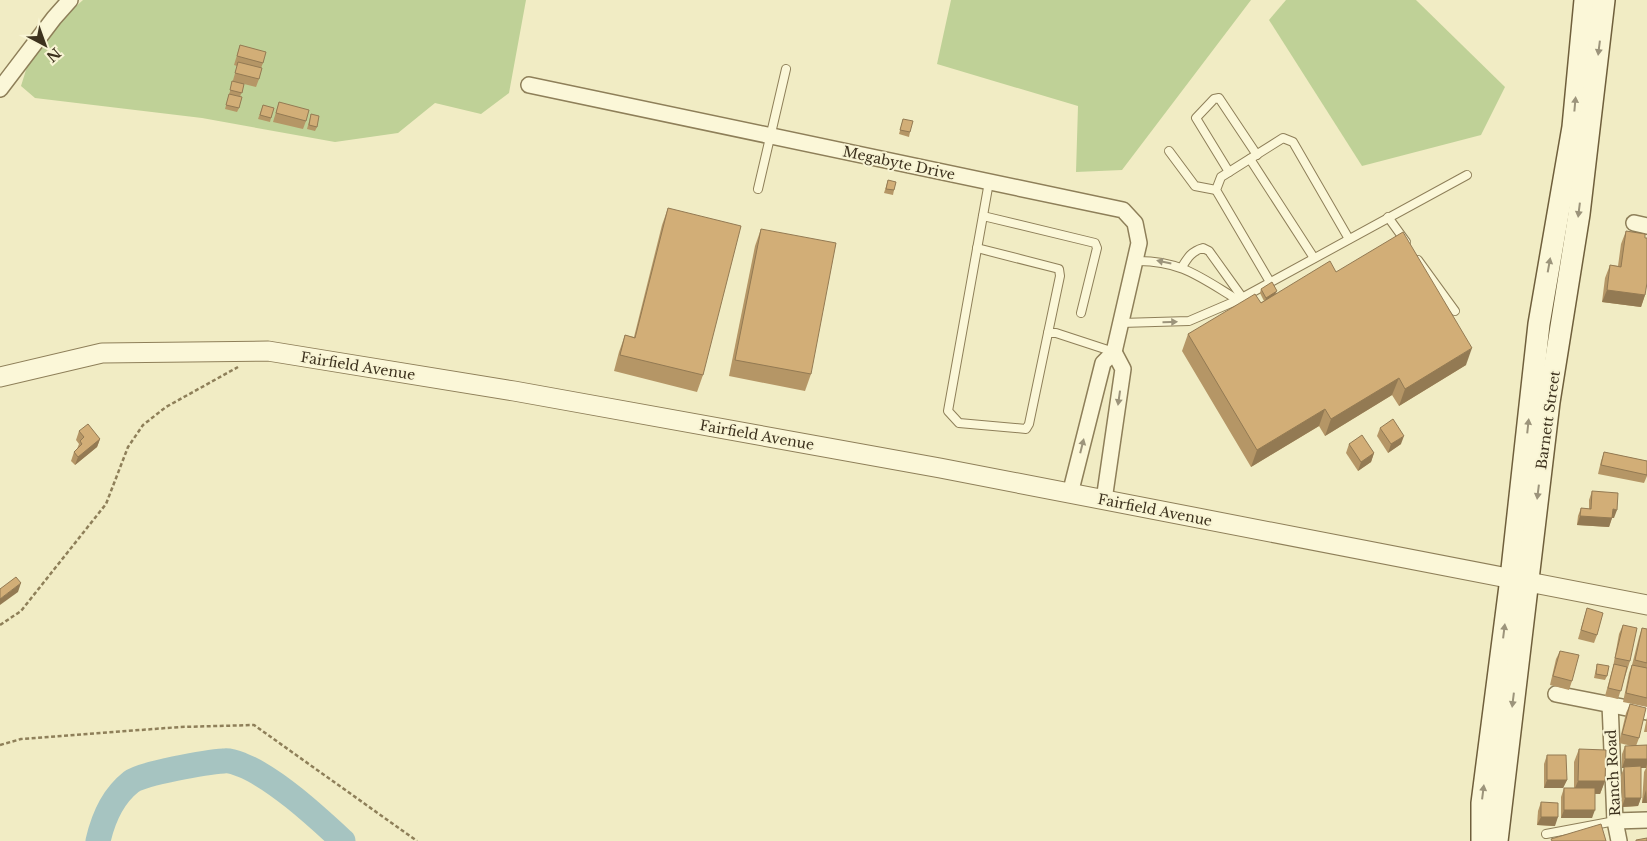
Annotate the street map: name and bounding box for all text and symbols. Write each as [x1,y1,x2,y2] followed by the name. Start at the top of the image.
[20,20,70,70] north arrow
[1595,41,1603,57] one-way arrow
[43,44,64,66] text: N
[1571,96,1579,112] one-way arrow
[841,142,957,184] street label: Megabyte Drive
[1575,202,1583,218] one-way arrow
[1546,256,1554,272] one-way arrow
[1155,258,1171,266] one-way arrow
[1162,318,1178,326] one-way arrow
[299,348,417,384] street label: Fairfield Avenue
[1532,369,1564,471] street label: Barnett Street
[1114,391,1122,407] one-way arrow
[698,416,816,454] street label: Fairfield Avenue
[1524,417,1532,433] one-way arrow
[1078,439,1086,454] one-way arrow
[1534,484,1542,500] one-way arrow
[1096,490,1214,530] street label: Fairfield Avenue
[1500,623,1508,639] one-way arrow
[1509,692,1517,708] one-way arrow
[1602,729,1624,817] street label: Ranch Road
[1479,784,1487,800] one-way arrow

